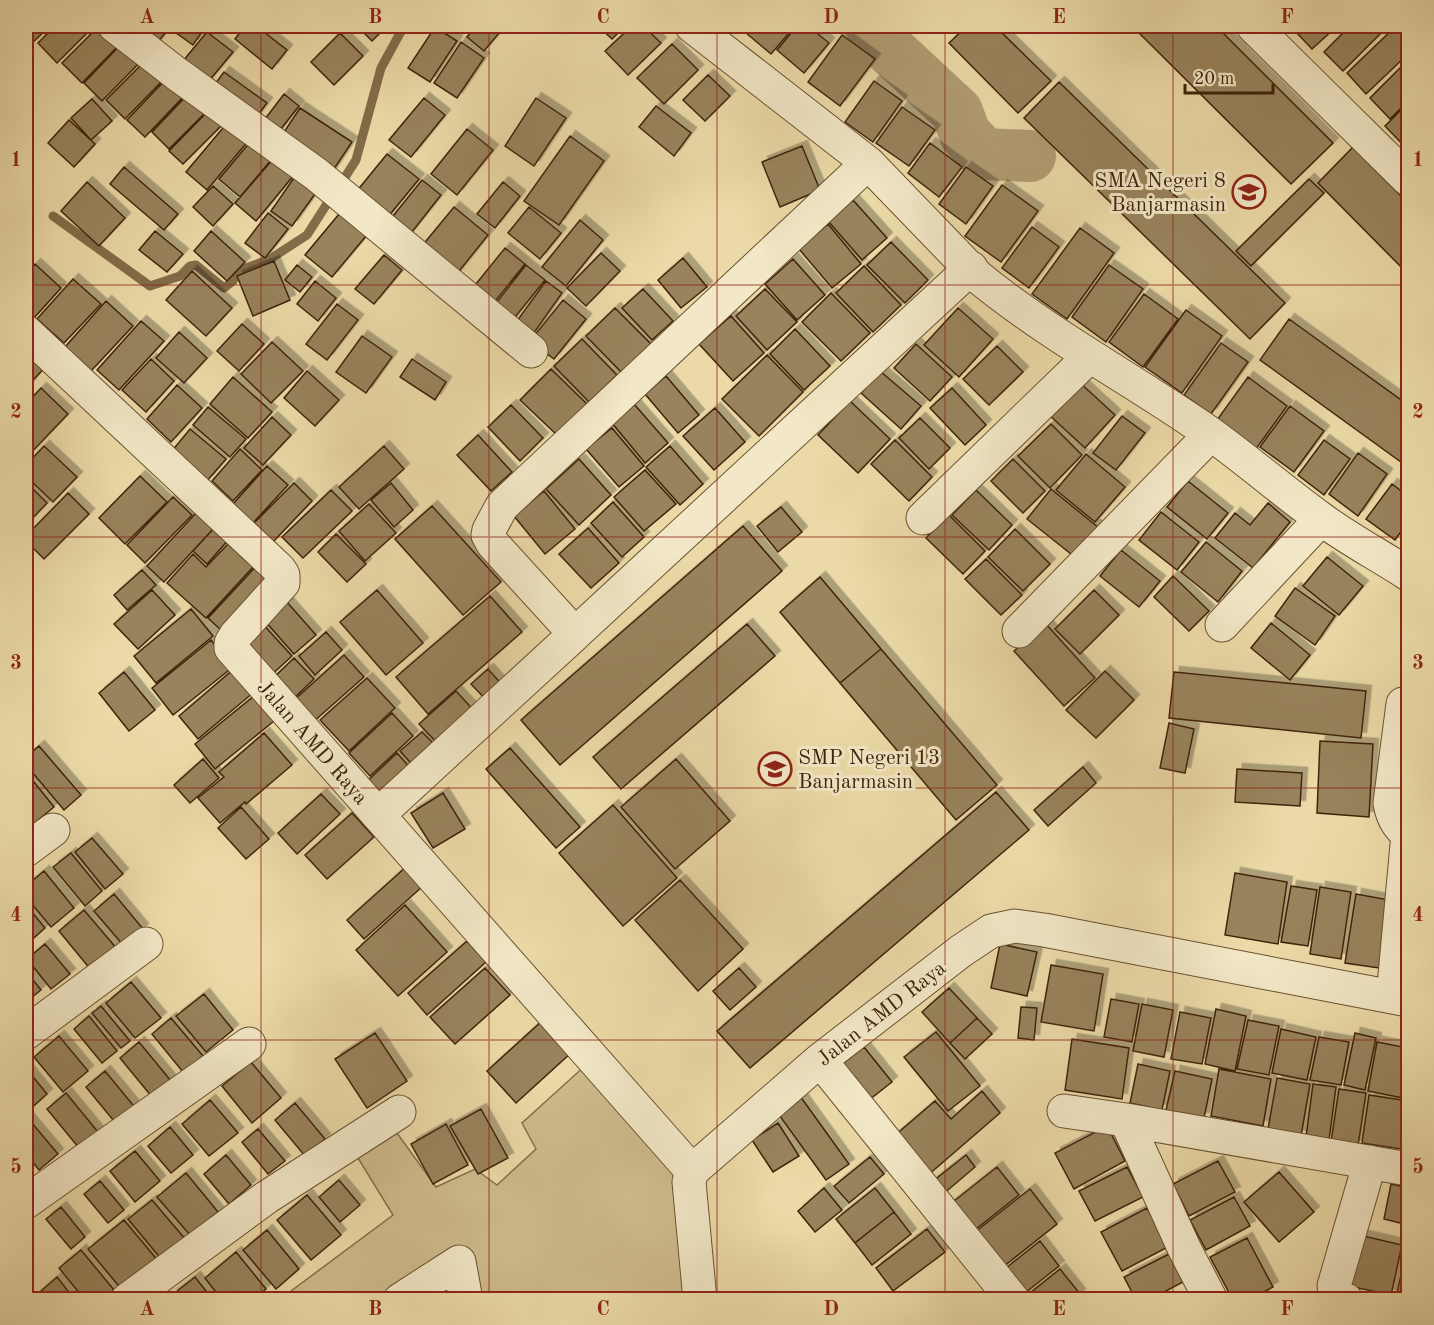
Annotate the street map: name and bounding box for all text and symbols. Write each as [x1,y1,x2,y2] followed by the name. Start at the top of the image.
[139,8,155,28] text: A
[368,8,382,28] text: B
[596,8,610,28] text: C
[823,8,839,28] text: D
[1052,8,1066,28] text: E
[1280,8,1294,28] text: F
[1185,57,1274,95] scale bar
[1194,70,1234,88] text: 20 m
[10,151,22,171] text: 1
[1412,151,1424,171] text: 1
[1094,171,1226,216] place label: SMA Negeri 8 Banjarmasin
[1231,174,1267,210] school or university icon: SMA Negeri 8 Banjarmasin
[10,403,22,423] text: 2
[1412,403,1424,423] text: 2
[10,654,22,674] text: 3
[1412,654,1424,674] text: 3
[253,677,371,809] street label: Jalan AMD Raya
[798,748,940,793] place label: SMP Negeri 13 Banjarmasin
[757,751,793,787] school or university icon: SMP Negeri 13 Banjarmasin
[10,906,22,926] text: 4
[1412,906,1424,926] text: 4
[814,958,950,1071] street label: Jalan AMD Raya
[10,1157,22,1178] text: 5
[1412,1157,1424,1178] text: 5
[139,1300,155,1320] text: A
[368,1300,382,1320] text: B
[596,1300,610,1320] text: C
[823,1300,839,1320] text: D
[1052,1300,1066,1320] text: E
[1280,1300,1294,1320] text: F

